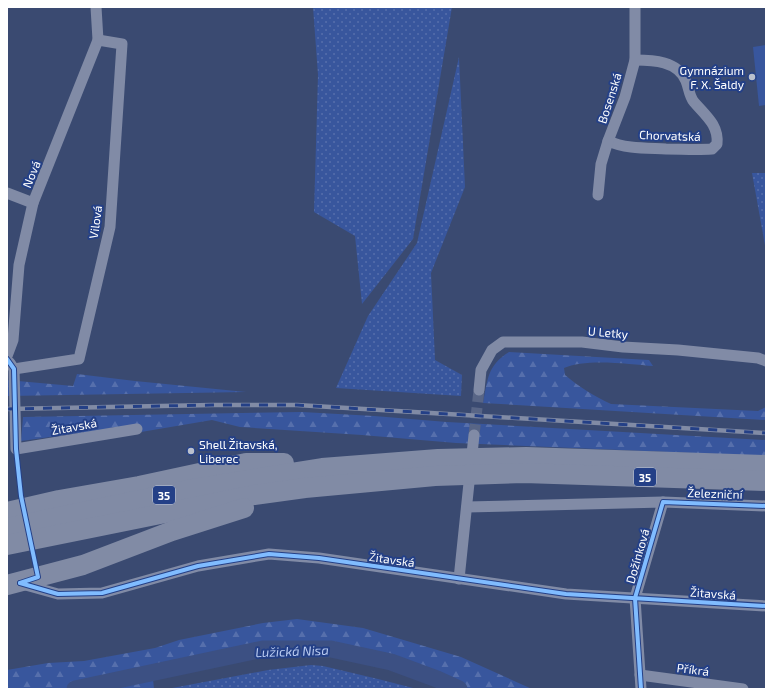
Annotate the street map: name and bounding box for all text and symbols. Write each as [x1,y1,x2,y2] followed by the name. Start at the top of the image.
[680,63,745,91] place label: Gymnázium F. X. Šaldy
[594,71,624,125] street label: Bosenská
[747,72,757,82] marker: Gymnázium F. X. Šaldy
[639,127,701,143] street label: Chorvatská
[19,158,43,190] street label: Nová
[86,204,104,240] street label: Vilová
[587,323,629,341] street label: U Letky
[50,415,98,437] street label: Žitavská
[199,437,277,465] place label: Shell Žitavská, Liberec
[186,446,196,456] marker: Shell Žitavská, Liberec
[634,468,656,486] road number: 35
[687,485,744,501] street label: Železniční
[153,486,175,504] road number: 35
[622,527,652,585] street label: Dožínková
[368,549,416,569] street label: Žitavská
[690,584,736,602] street label: Žitavská
[255,642,329,660] water label: Lužická Nisa
[676,660,710,678] street label: Příkrá

